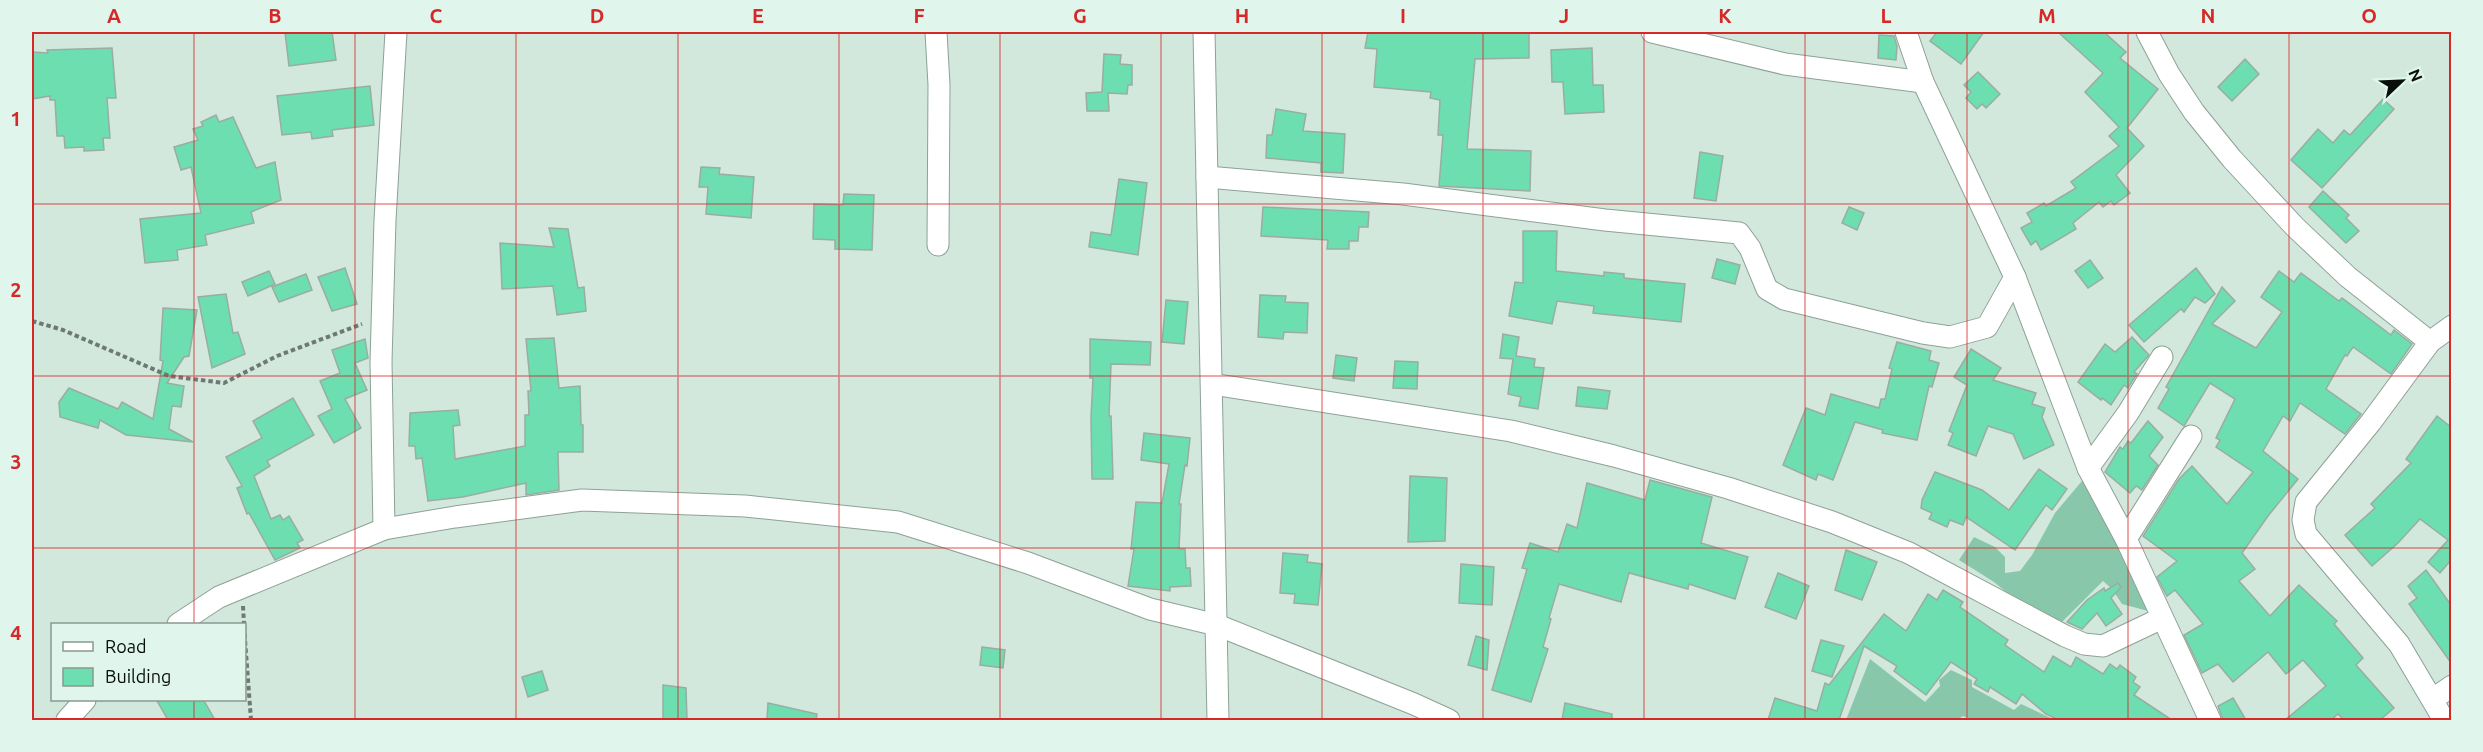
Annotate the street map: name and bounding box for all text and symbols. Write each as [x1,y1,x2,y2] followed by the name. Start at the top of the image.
[107,4,121,27] text: A
[268,4,282,27] text: B
[430,4,443,27] text: C
[590,4,604,27] text: D
[752,4,764,27] text: E
[913,4,925,27] text: F
[1073,4,1087,27] text: G
[1235,4,1249,27] text: H
[1400,4,1406,27] text: I
[1559,4,1569,27] text: J
[1718,4,1732,27] text: K
[1881,4,1892,27] text: L
[2038,4,2056,27] text: M
[2201,4,2215,27] text: N
[2361,4,2377,27] text: O
[2372,51,2432,111] north arrow
[2405,66,2426,84] text: N
[10,107,22,130] text: 1
[10,278,22,301] text: 2
[10,450,22,473] text: 3
[10,621,22,644] text: 4
[51,623,246,701] legend
[105,636,147,656] text: Road
[105,666,171,686] text: Building

